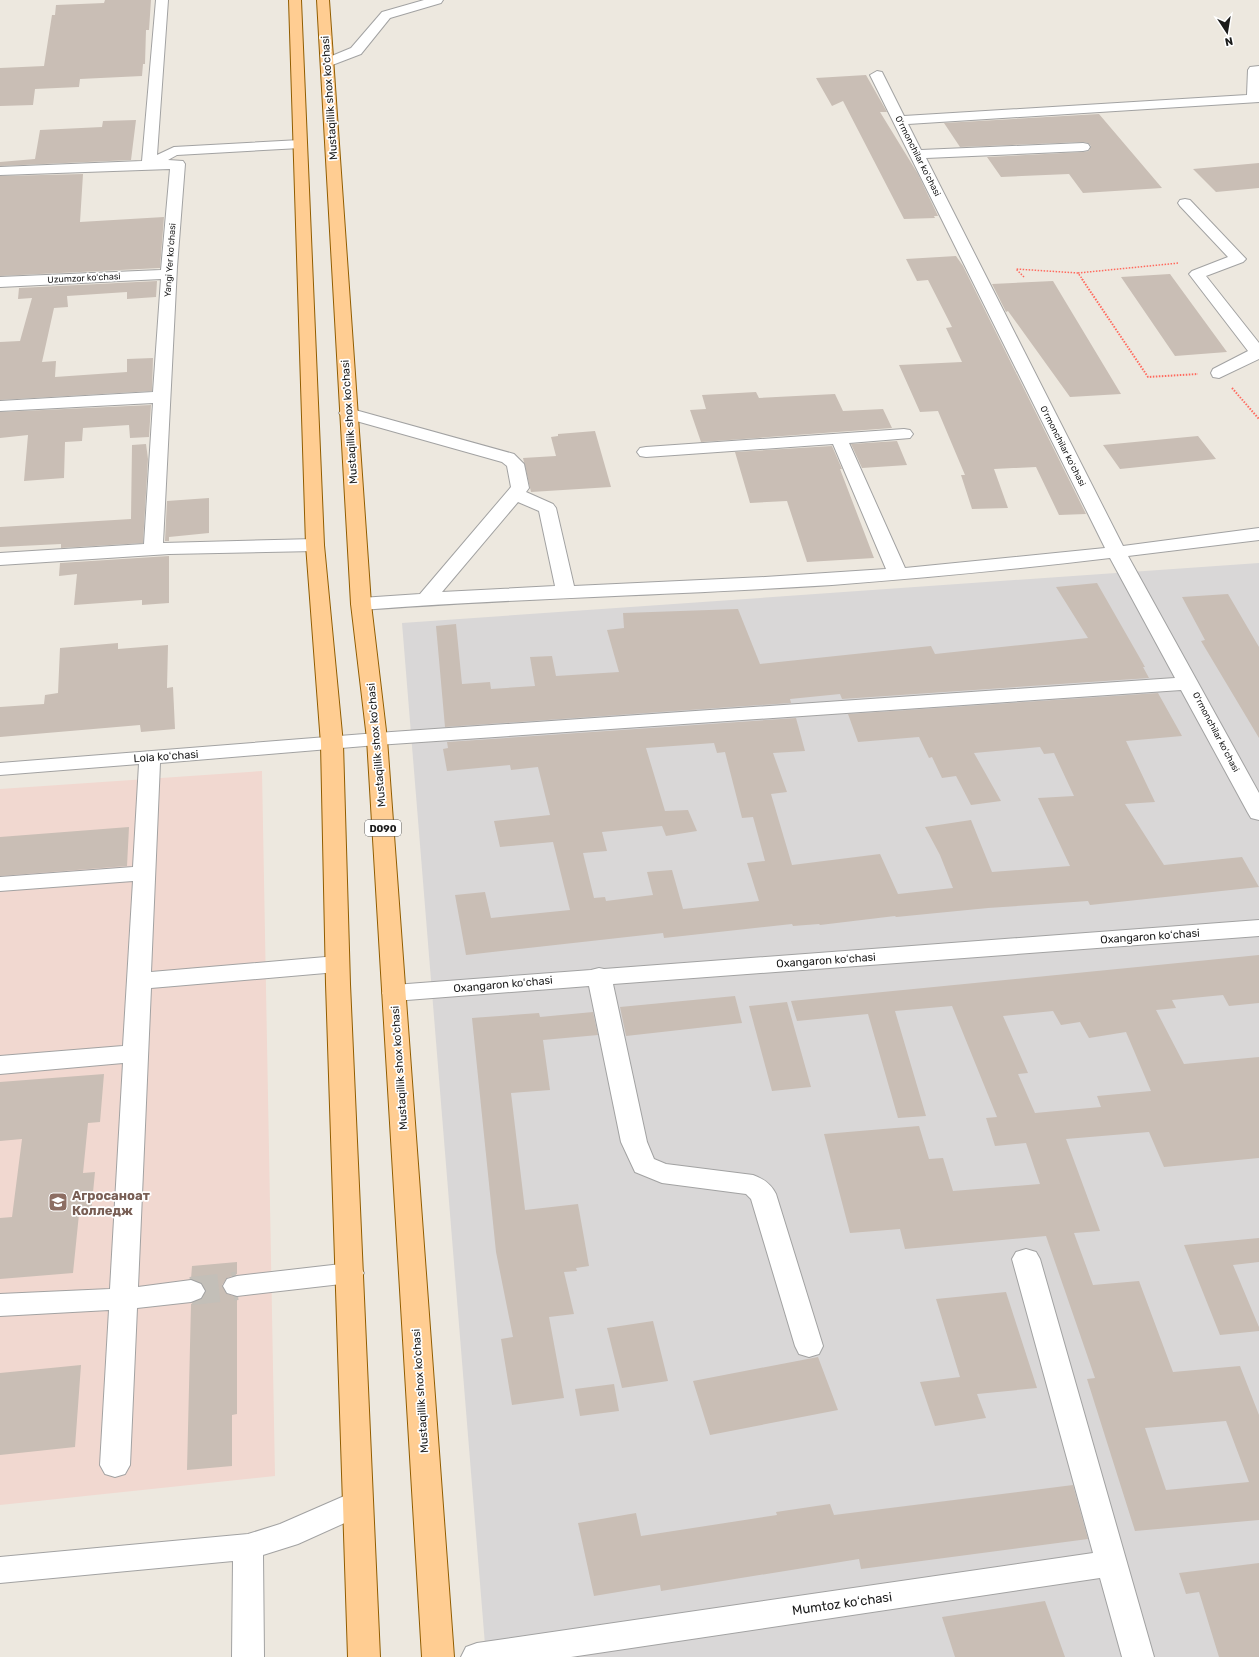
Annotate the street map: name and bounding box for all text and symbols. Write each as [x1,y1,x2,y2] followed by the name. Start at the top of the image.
[1207,12,1247,52] north arrow
[1224,34,1234,48] text: N
[319,35,340,161] street label: Mustaqillik shox ko'chasi
[893,114,943,198] street label: Oʻrmonchilar koʻchasi
[162,223,178,297] street label: Yangi Yer koʻchasi
[47,271,121,285] street label: Uzumzor koʻchasi
[339,359,360,485] street label: Mustaqillik shox ko'chasi
[1038,404,1088,488] street label: Oʻrmonchilar koʻchasi
[365,682,388,808] street label: Mustaqillik shox ko'chasi
[1191,690,1241,774] street label: Oʻrmonchilar koʻchasi
[133,748,199,765] street label: Lola koʻchasi
[365,820,401,836] road number: D090
[1100,927,1200,946] street label: Oxangaron koʻchasi
[776,951,876,970] street label: Oxangaron koʻchasi
[453,974,553,995] street label: Oxangaron koʻchasi
[389,1005,410,1131] street label: Mustaqillik shox ko'chasi
[72,1188,150,1218] place label: Агросаноат Колледж
[47,1191,69,1213] school or university icon: Агросаноат Колледж
[410,1328,431,1454] street label: Mustaqillik shox ko'chasi
[791,1589,893,1618] street label: Mumtoz koʻchasi

